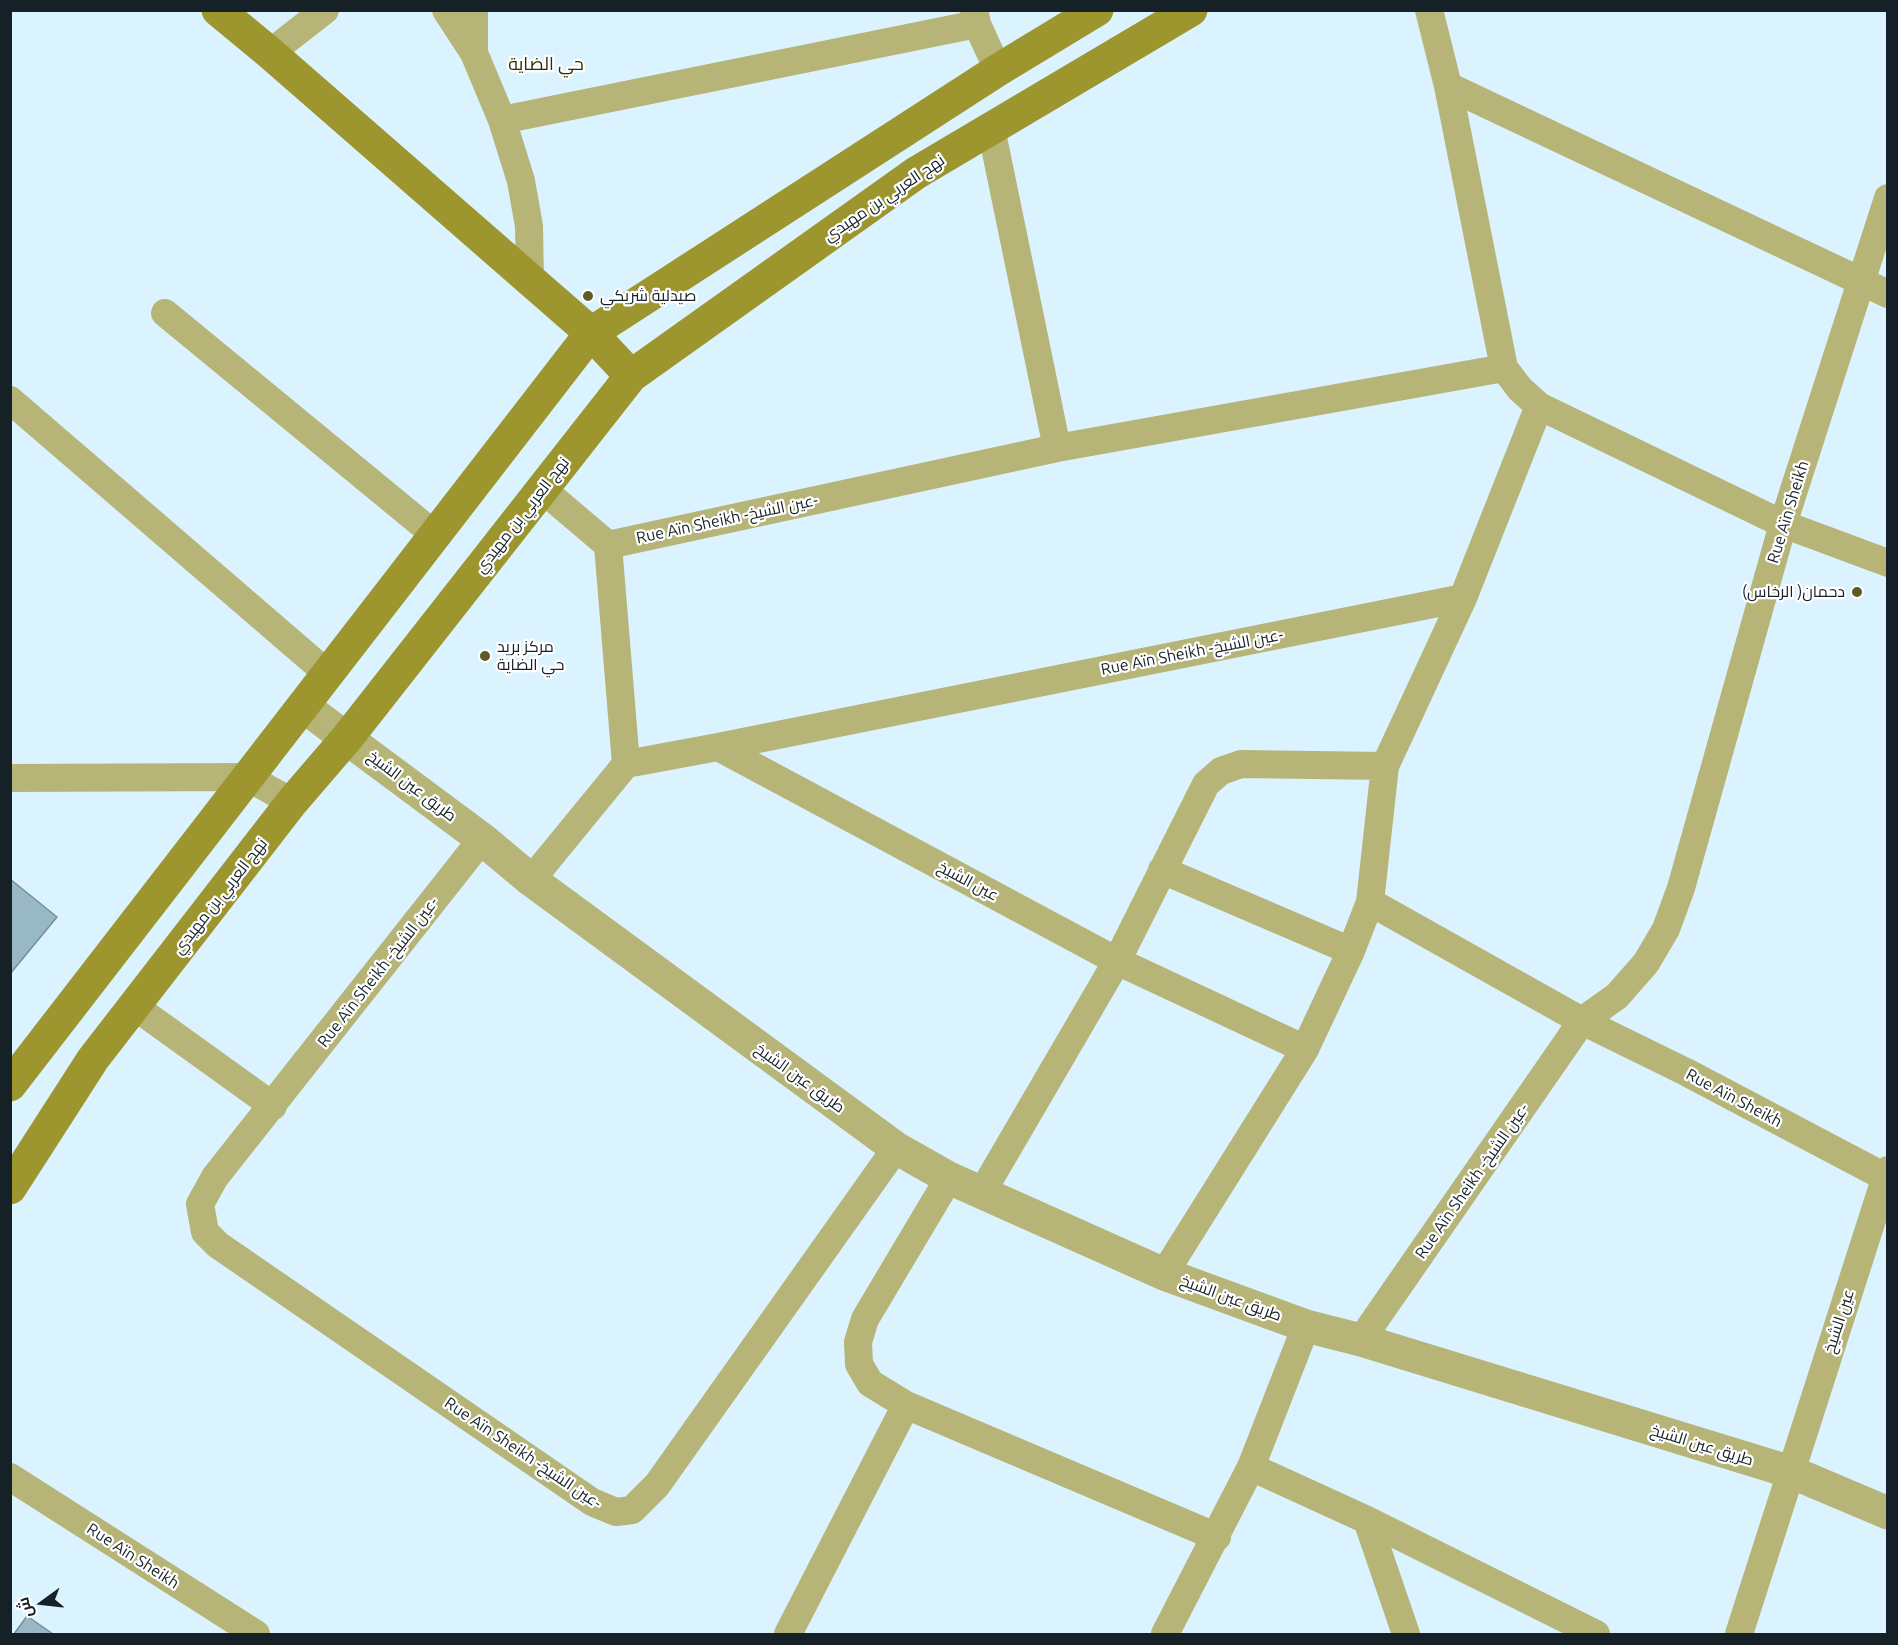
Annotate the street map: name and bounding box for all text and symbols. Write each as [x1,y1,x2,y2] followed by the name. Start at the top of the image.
[508,53,584,75] district label: حي الضاية
[820,150,948,246] street label: نهج العربي بن مهيدي
[600,286,696,306] place label: صيدلية شريكي
[581,289,595,303] marker: صيدلية شريكي
[471,453,573,577] street label: نهج العربي بن مهيدي
[1763,458,1813,566] street label: Rue Aïn Sheikh
[634,490,820,548] street label: Rue Aïn Sheikh -عين الشيخ-
[1742,582,1845,602] place label: دحمان( الرخاس)
[1850,585,1864,599] marker: دحمان( الرخاس)
[1099,625,1285,679] street label: Rue Aïn Sheikh -عين الشيخ-
[497,637,564,675] place label: مركز بريد حي الضاية
[478,649,492,663] marker: مركز بريد حي الضاية
[364,746,460,826] street label: طريق عين الشيخ
[169,834,271,958] street label: نهج العربي بن مهيدي
[934,857,1002,905] street label: عين الشيخ
[313,893,443,1051] street label: Rue Aïn Sheikh -عين الشيخ-
[751,1039,849,1117] street label: طريق عين الشيخ
[1683,1065,1785,1131] street label: Rue Aïn Sheikh
[1411,1100,1533,1262] street label: Rue Aïn Sheikh -عين الشيخ-
[1178,1271,1284,1325] street label: طريق عين الشيخ
[1820,1287,1858,1355] street label: عين الشيخ
[441,1393,605,1513] street label: Rue Aïn Sheikh -عين الشيخ-
[1648,1420,1756,1470] street label: طريق عين الشيخ
[83,1519,183,1593] street label: Rue Aïn Sheikh
[12,1573,72,1633] north arrow
[13,1595,36,1620] text: ش

